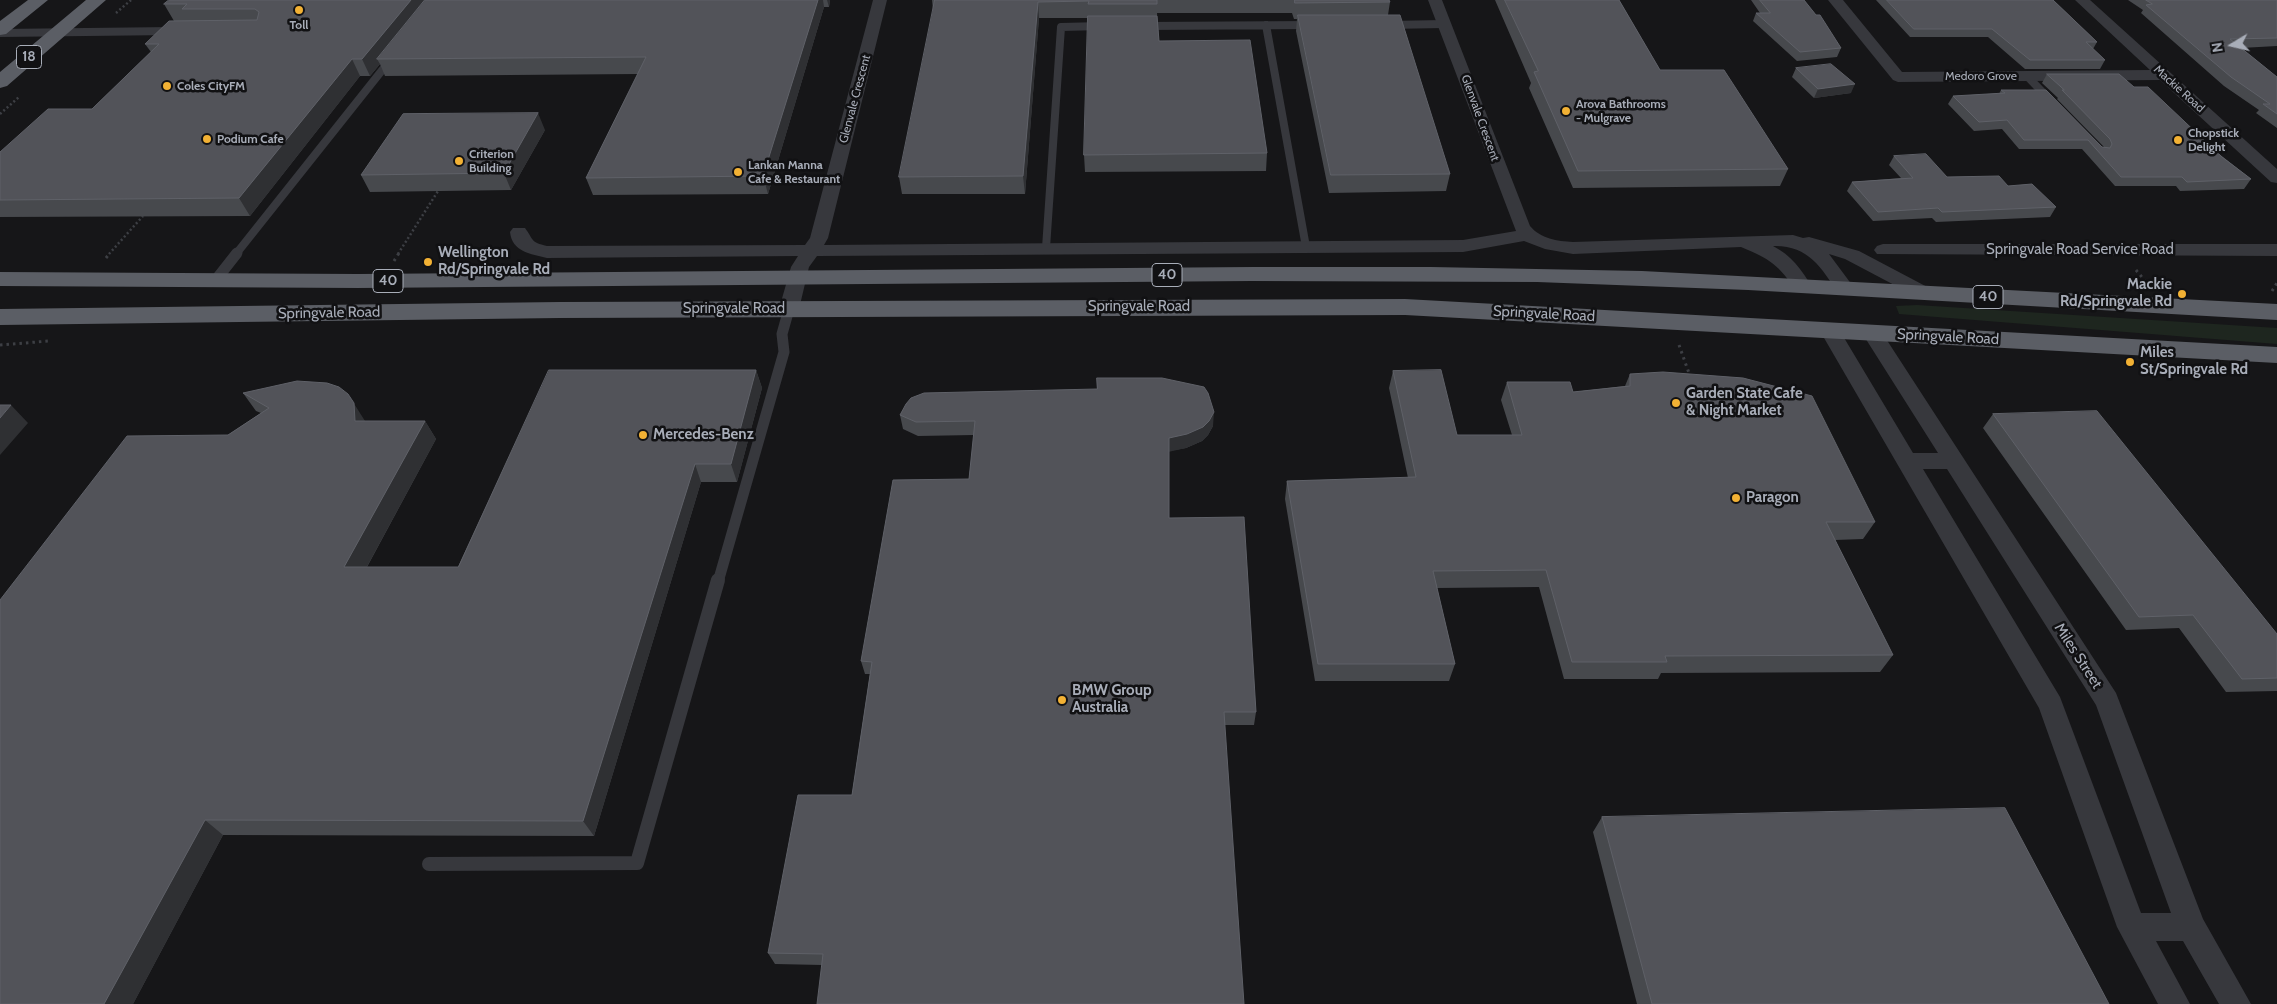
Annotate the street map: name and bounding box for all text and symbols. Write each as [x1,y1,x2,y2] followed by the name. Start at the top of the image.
[293,4,305,16] marker: Toll
[290,18,308,32] place label: Toll
[2207,20,2257,70] north arrow
[2208,41,2227,54] text: N
[16,46,42,68] road number: 18
[836,53,874,145] street label: Glenvale Crescent
[2151,62,2207,116] street label: Mackie Road
[1945,69,2017,83] street label: Medoro Grove
[1458,73,1502,163] street label: Glenvale Crescent
[177,79,245,93] place label: Coles CityFM
[161,80,173,92] marker: Coles CityFM
[1576,97,1666,125] place label: Arova Bathrooms - Mulgrave
[1560,105,1572,117] marker: Arova Bathrooms - Mulgrave
[2188,126,2239,154] place label: Chopstick Delight
[217,132,284,146] place label: Podium Cafe
[201,133,213,145] marker: Podium Cafe
[2172,134,2184,146] marker: Chopstick Delight
[469,147,514,175] place label: Criterion Building
[453,155,465,167] marker: Criterion Building
[748,158,840,186] place label: Lankan Manna Cafe & Restaurant
[732,166,744,178] marker: Lankan Manna Cafe & Restaurant
[1986,241,2174,259] street label: Springvale Road Service Road
[438,244,550,279] place label: Wellington Rd/Springvale Rd
[422,256,434,268] marker: Wellington Rd/Springvale Rd
[1152,264,1182,286] road number: 40
[373,270,403,292] road number: 40
[2060,276,2172,311] place label: Mackie Rd/Springvale Rd
[1973,286,2003,308] road number: 40
[2176,288,2188,300] marker: Mackie Rd/Springvale Rd
[1088,298,1190,316] street label: Springvale Road
[683,300,785,318] street label: Springvale Road
[1492,302,1596,326] street label: Springvale Road
[278,303,380,323] street label: Springvale Road
[1896,325,2000,349] street label: Springvale Road
[2140,344,2248,379] place label: Miles St/Springvale Rd
[2124,356,2136,368] marker: Miles St/Springvale Rd
[1686,385,1803,420] place label: Garden State Cafe & Night Market
[1670,397,1682,409] marker: Garden State Cafe & Night Market
[653,426,754,444] place label: Mercedes-Benz
[637,429,649,441] marker: Mercedes-Benz
[1746,489,1799,507] place label: Paragon
[1730,492,1742,504] marker: Paragon
[2050,620,2106,692] street label: Miles Street
[1072,682,1151,717] place label: BMW Group Australia
[1056,694,1068,706] marker: BMW Group Australia

